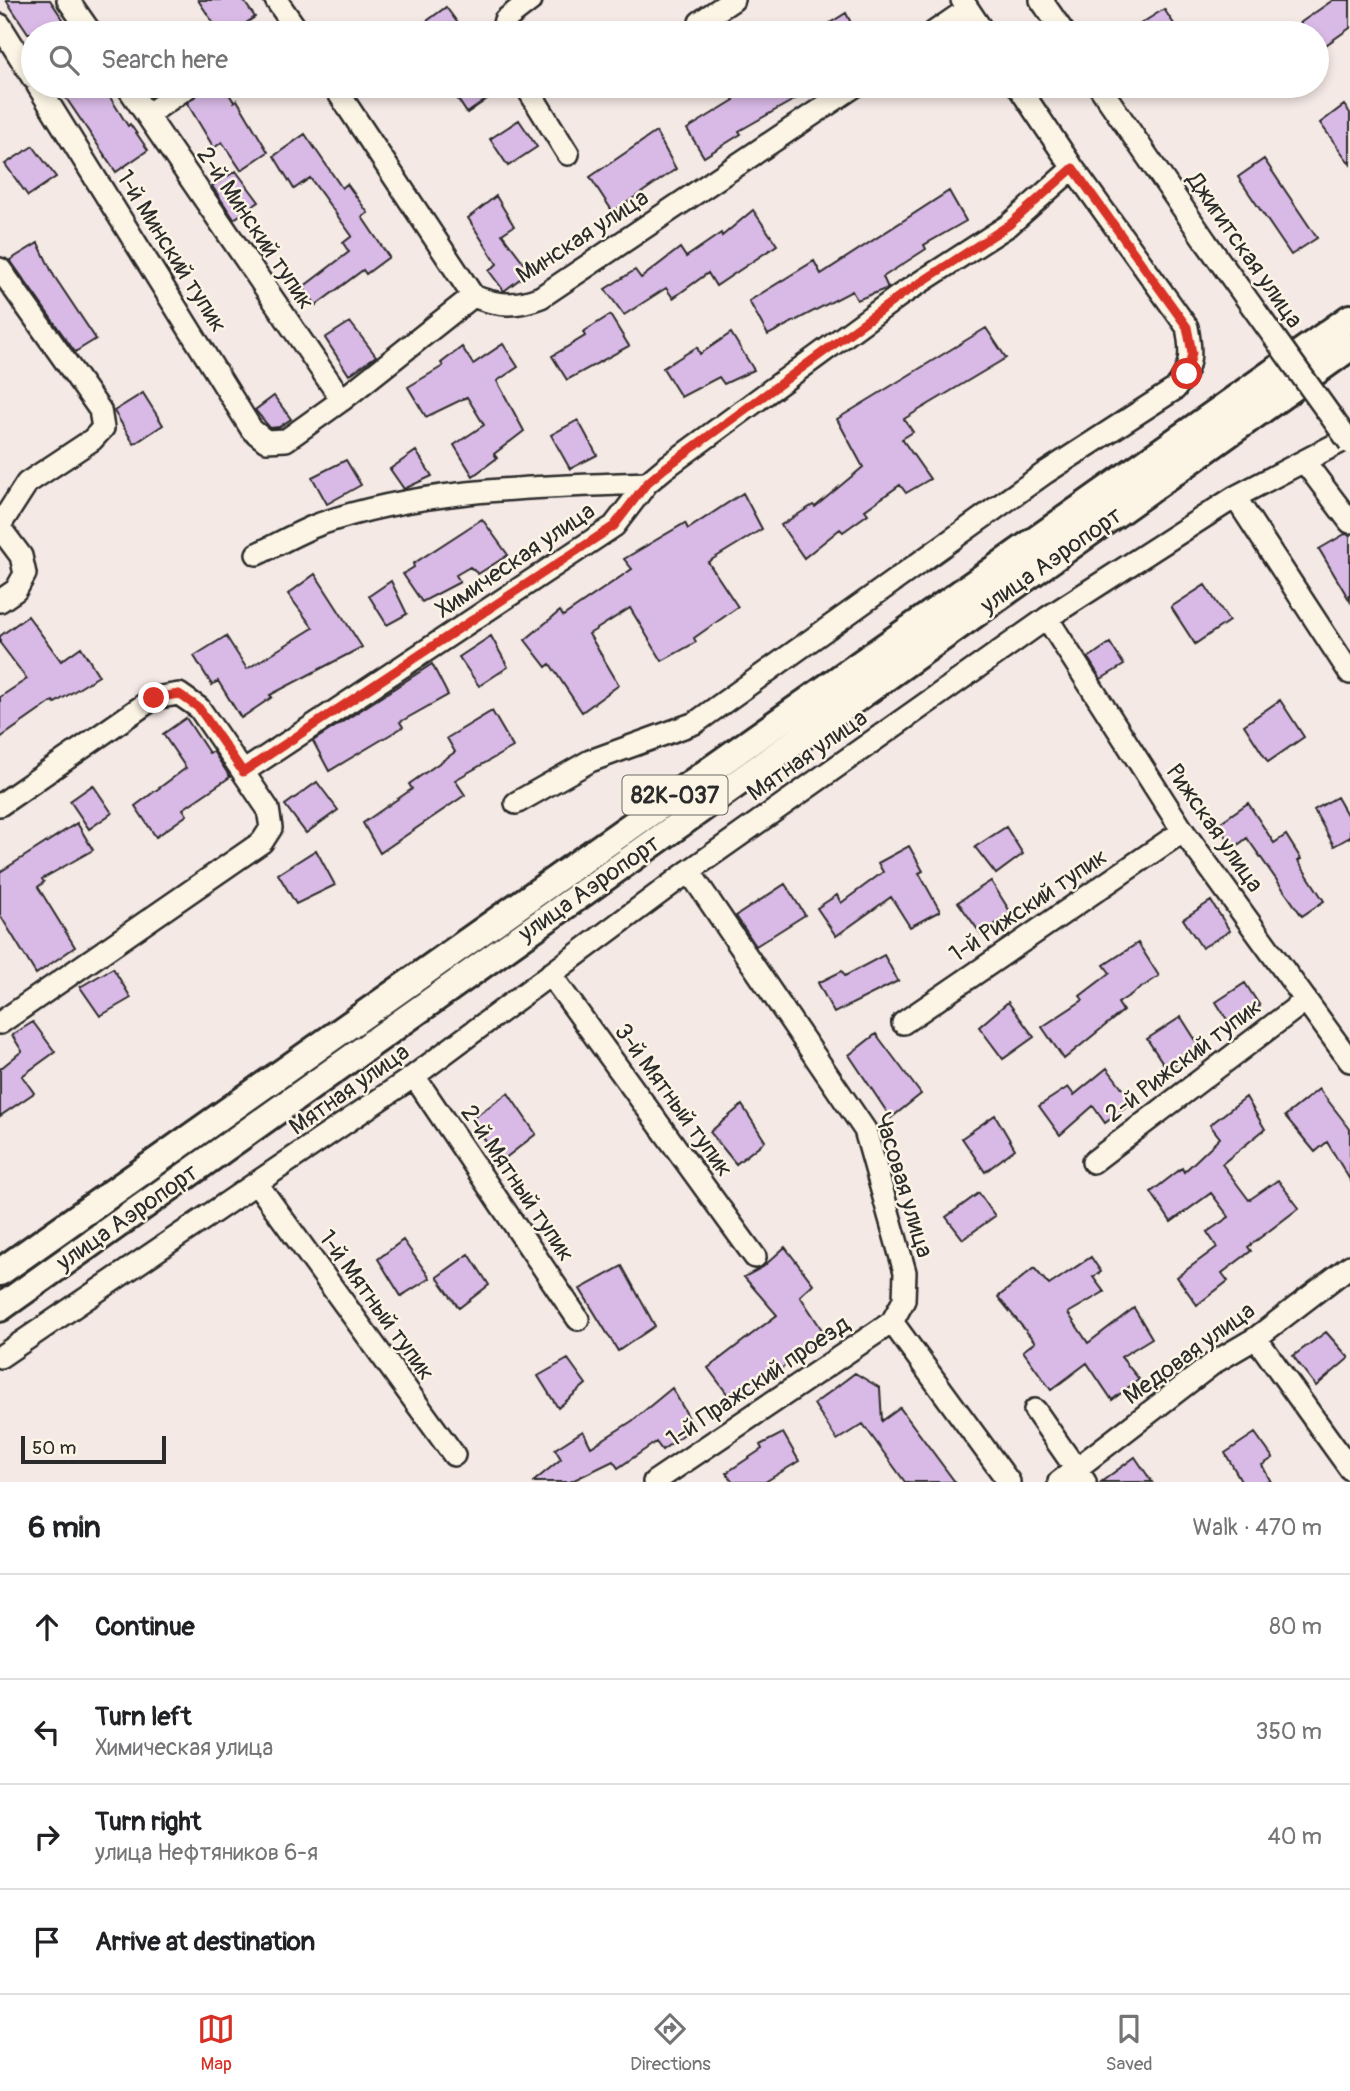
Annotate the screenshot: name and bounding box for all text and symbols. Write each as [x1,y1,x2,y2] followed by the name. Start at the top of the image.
[21,21,1329,98] search box
[45,41,83,79] icon: search
[101,44,228,76] text: Search here
[190,141,321,315] street label: 2-й Минский тупик
[110,165,233,338] street label: 1-й Минский тупик
[1180,166,1309,334] street label: Джигитская улица
[511,183,654,290] street label: Минская улица
[1171,358,1202,389] route start
[430,496,600,624] street label: Химическая улица
[974,501,1128,620] street label: улица Аэропорт
[138,682,169,713] route end
[742,703,873,807] street label: Мятная улица
[1160,759,1269,898] street label: Рижская улица
[622,776,728,814] road number: 82К-037
[512,829,666,948] street label: улица Аэропорт
[944,842,1113,969] street label: 1-й Рижский тупик
[1100,992,1267,1129] street label: 2-й Рижский тупик
[608,1018,739,1183] street label: 3-й Мятный тупик
[284,1037,415,1141] street label: Мятная улица
[454,1099,581,1267] street label: 2-й Мятный тупик
[868,1109,939,1261] street label: Часовая улица
[50,1158,204,1277] street label: улица Аэропорт
[312,1225,441,1386] street label: 1-й Мятный тупик
[1118,1296,1261,1411] street label: Медовая улица
[661,1309,856,1453] street label: 1-й Пражский проезд
[21,1433,166,1465] scale bar
[32,1436,76,1460] text: 50 m
[28,1509,101,1546] text: 6 min
[1193,1513,1322,1542] text: Walk · 470 m
[28,1608,66,1646] icon: ahead
[95,1611,195,1643] text: Continue
[1269,1612,1322,1641] text: 80 m
[95,1701,191,1733] text: Turn left
[28,1713,66,1751] icon: left
[1256,1717,1322,1746] text: 350 m
[95,1733,273,1762] text: Химическая улица
[95,1806,201,1838] text: Turn right
[28,1818,66,1856] icon: right
[1268,1822,1322,1851] text: 40 m
[95,1838,318,1867] text: улица Нефтяников 6-я
[28,1923,66,1961] icon: arrive
[95,1926,315,1958] text: Arrive at destination
[197,2010,235,2076] tab: Map
[630,2010,711,2076] tab: Directions
[1105,2010,1153,2076] tab: Saved

